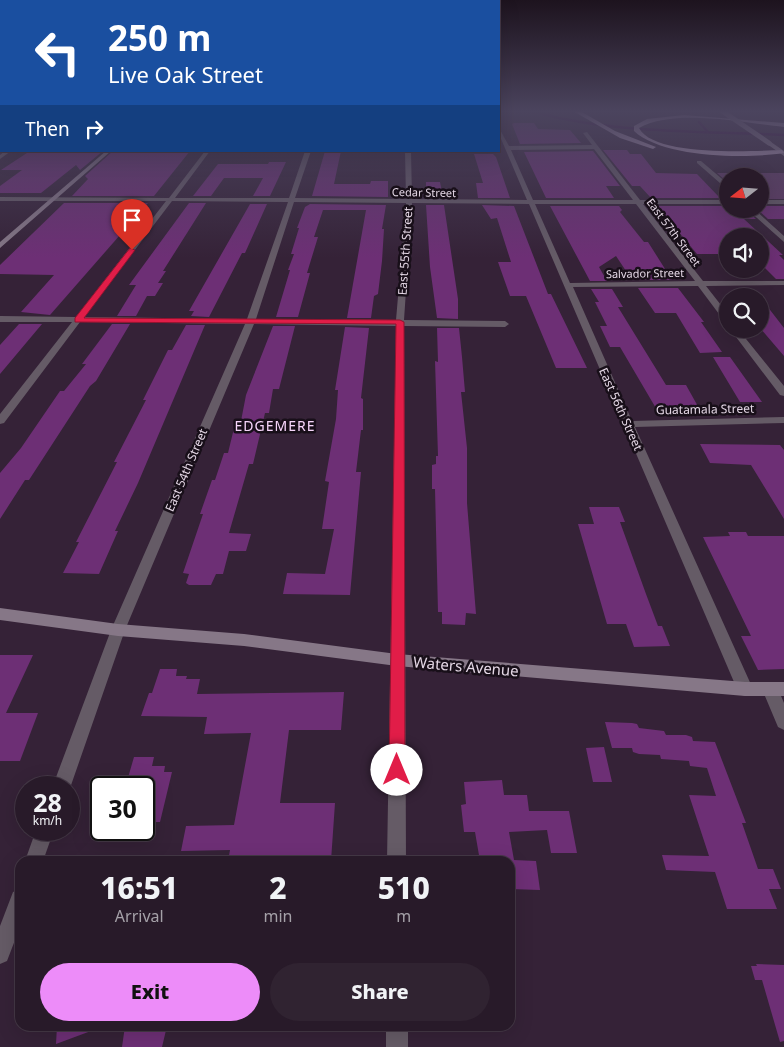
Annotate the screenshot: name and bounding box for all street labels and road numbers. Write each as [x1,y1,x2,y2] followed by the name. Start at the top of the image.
[392,184,456,200] street label: Cedar Street
[644,195,704,269] street label: East 57th Street
[393,206,417,296] street label: East 55th Street
[606,265,684,281] street label: Salvador Street
[595,365,647,454] street label: East 56th Street
[656,400,755,418] street label: Guatamala Street
[161,425,211,514] street label: East 54th Street
[412,651,520,681] street label: Waters Avenue

